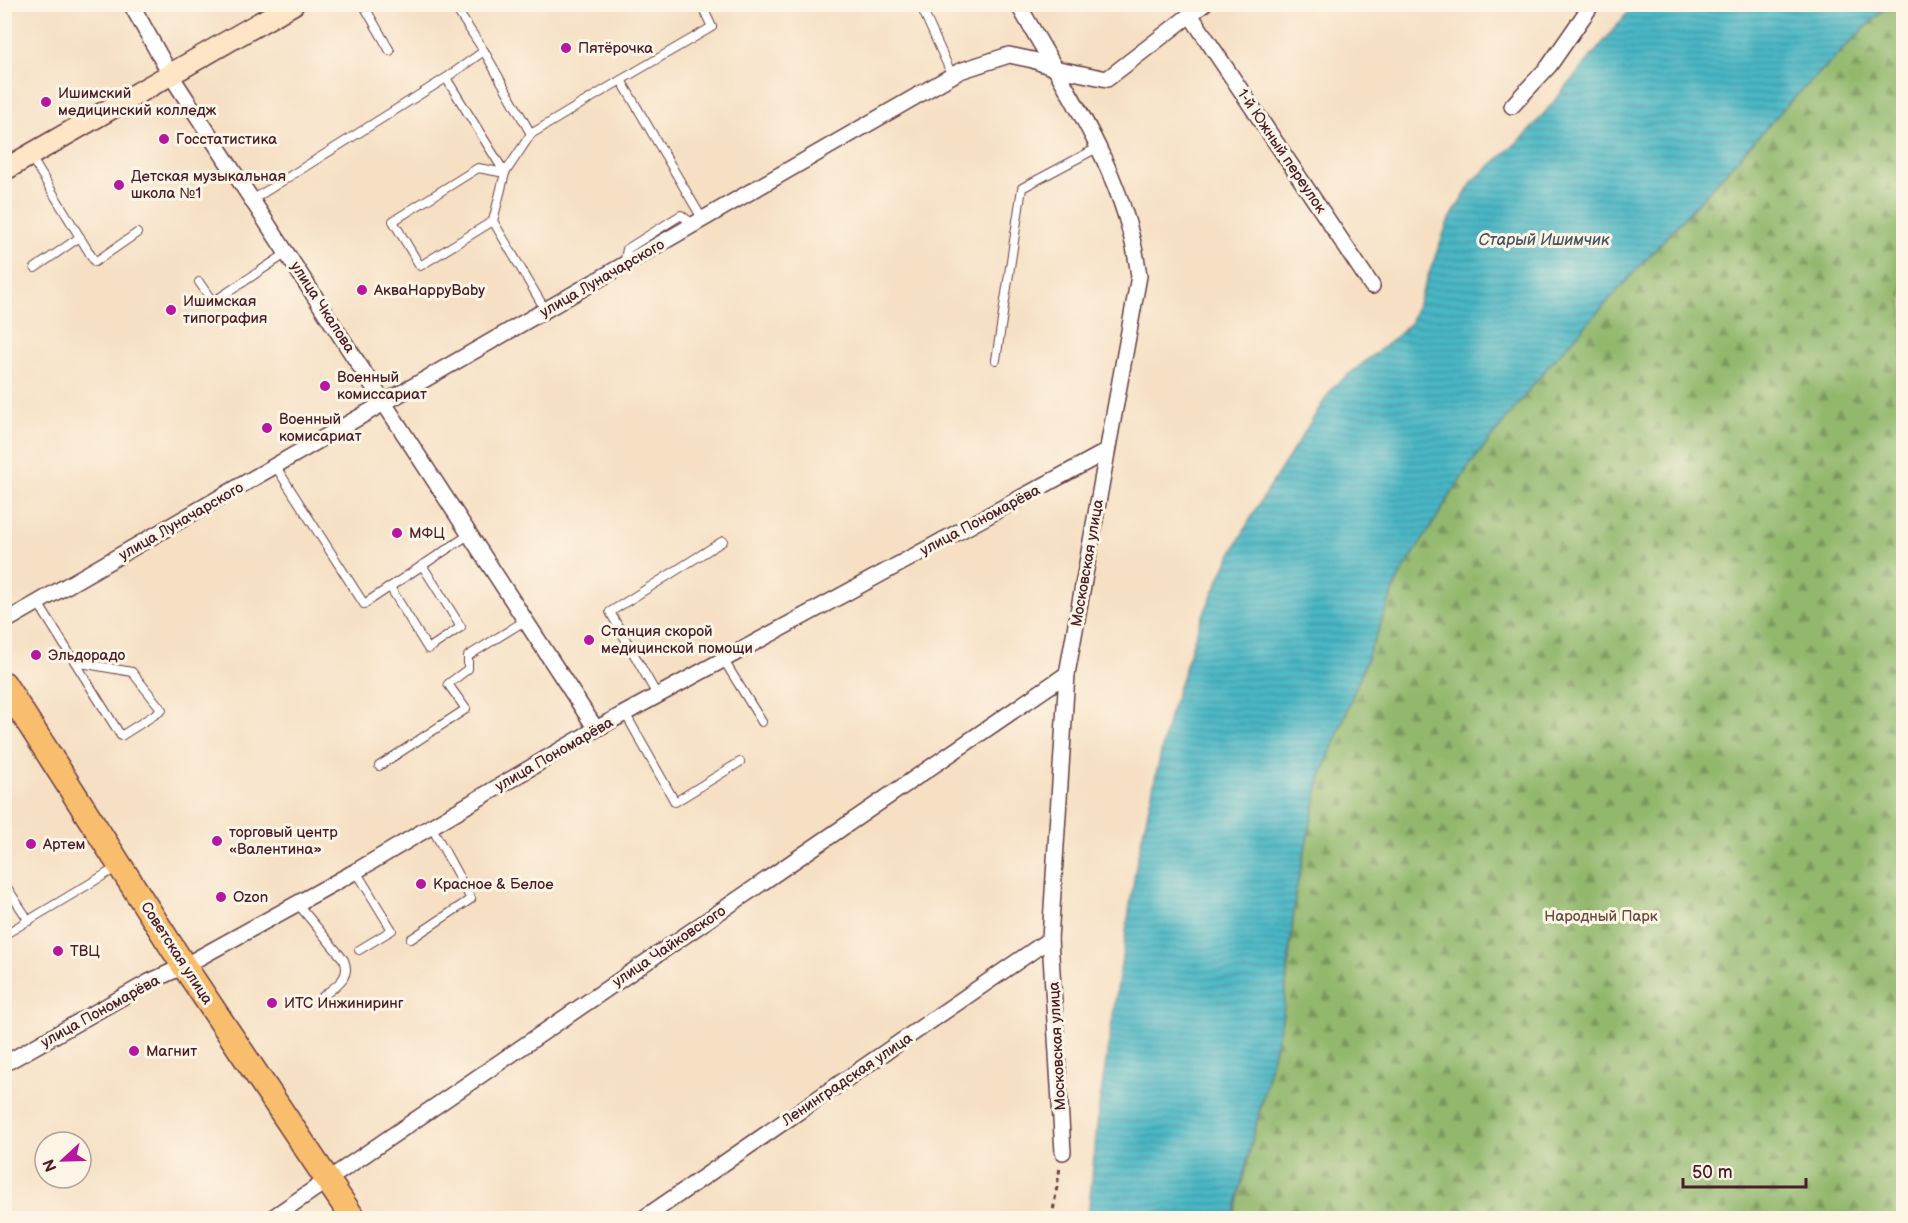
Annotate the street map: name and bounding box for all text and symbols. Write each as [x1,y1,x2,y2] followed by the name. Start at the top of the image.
[578,39,653,58] place label: Пятёрочка
[559,41,573,55] marker: Пятёрочка
[58,84,217,120] place label: Ишимский медицинский колледж
[1233,85,1330,217] street label: 1-й Южный переулок
[39,95,53,109] marker: Ишимский медицинский колледж
[176,130,277,149] place label: Госстатистика
[157,132,171,146] marker: Госстатистика
[131,167,286,203] place label: Детская музыкальная школа №1
[112,178,126,192] marker: Детская музыкальная школа №1
[1478,231,1610,250] water label: Старый Ишимчик
[537,235,668,322] street label: улица Луначарского
[286,258,359,357] street label: улица Чкалова
[373,281,485,300] place label: АкваHappyBaby
[355,283,369,297] marker: АкваHappyBaby
[183,292,267,328] place label: Ишимская типография
[164,303,178,317] marker: Ишимская типография
[337,368,427,404] place label: Военный комиссариат
[318,379,332,393] marker: Военный комиссариат
[279,410,362,446] place label: Военный комисариат
[260,421,274,435] marker: Военный комисариат
[116,478,247,565] street label: улица Луначарского
[917,481,1044,560] street label: улица Пономарёва
[1067,498,1108,628] street label: Московская улица
[409,524,445,543] place label: МФЦ
[390,526,404,540] marker: МФЦ
[601,622,753,658] place label: Станция скорой медицинской помощи
[582,633,596,647] marker: Станция скорой медицинской помощи
[48,646,126,665] place label: Эльдорадо
[29,648,43,662] marker: Эльдорадо
[492,713,617,796] street label: улица Пономарёва
[229,823,338,859] place label: торговый центр «Валентина»
[210,834,224,848] marker: торговый центр «Валентина»
[42,835,85,854] place label: Артем
[24,837,38,851] marker: Артем
[433,875,554,894] place label: Красное & Белое
[414,877,428,891] marker: Красное & Белое
[233,888,268,907] place label: Ozon
[214,890,228,904] marker: Ozon
[136,898,217,1008] street label: Советская улица
[609,901,730,991] street label: улица Чайковского
[1544,907,1658,926] park label: Народный Парк
[70,942,100,961] place label: ТВЦ
[51,944,65,958] marker: ТВЦ
[37,971,163,1052] street label: улица Пономарёва
[1045,981,1070,1111] street label: Московская улица
[284,994,404,1013] place label: ИТС Инжиниринг
[265,996,279,1010] marker: ИТС Инжиниринг
[778,1029,916,1131] street label: Ленинградская улица
[146,1042,197,1061] place label: Магнит
[127,1044,141,1058] marker: Магнит
[33,1130,93,1190] north arrow
[1683,1151,1806,1189] scale bar
[39,1156,62,1174] text: N
[1692,1162,1733,1183] text: 50 m

